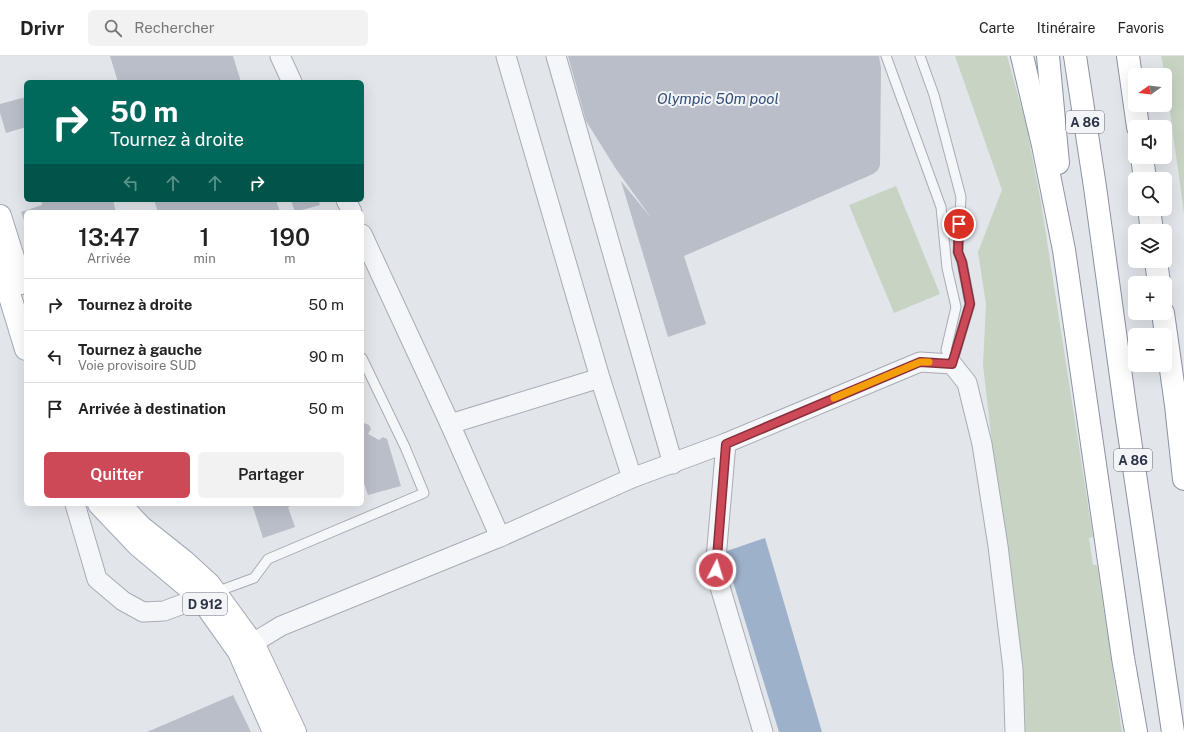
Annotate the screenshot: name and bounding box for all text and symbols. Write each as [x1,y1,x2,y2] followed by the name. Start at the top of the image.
[88,10,368,46] search box
[20,17,64,39] text: Drivr
[102,17,124,39] icon: search
[134,19,215,36] text: Rechercher
[979,20,1015,36] text: Carte
[1037,20,1095,36] text: Itinéraire
[1117,20,1164,36] text: Favoris
[1128,68,1172,112] north arrow
[1128,68,1172,372] map controls
[657,90,779,107] water label: Olympic 50m pool
[110,95,178,128] text: 50 m
[44,96,96,148] icon: right
[1066,111,1104,133] road number: A 86
[1128,120,1172,164] button: sound
[110,129,244,150] text: Tournez à droite
[120,172,142,194] icon: left
[162,172,184,194] icon: ahead
[204,172,226,194] icon: ahead
[246,172,268,194] icon: right
[1128,172,1172,216] button: search
[942,207,976,241] pin
[948,213,970,235] icon: arrive
[78,223,140,251] text: 13:47
[200,223,210,251] text: 1
[270,223,310,251] text: 190
[1128,224,1172,268] button: layers
[87,251,131,266] text: Arrivée
[194,251,216,266] text: min
[284,251,295,266] text: m
[1128,276,1172,320] button: +
[44,294,66,316] icon: right
[78,296,192,313] text: Tournez à droite
[309,296,344,313] text: 50 m
[1128,328,1172,372] button: −
[78,341,202,358] text: Tournez à gauche
[44,346,66,368] icon: left
[309,348,344,365] text: 90 m
[78,358,196,373] text: Voie provisoire SUD
[44,398,66,420] icon: arrive
[78,400,226,417] text: Arrivée à destination
[309,400,344,417] text: 50 m
[1114,449,1152,471] road number: A 86
[44,452,190,498] button: Quitter
[198,452,344,498] button: Partager
[695,549,737,591] position arrow
[183,593,227,615] road number: D 912

